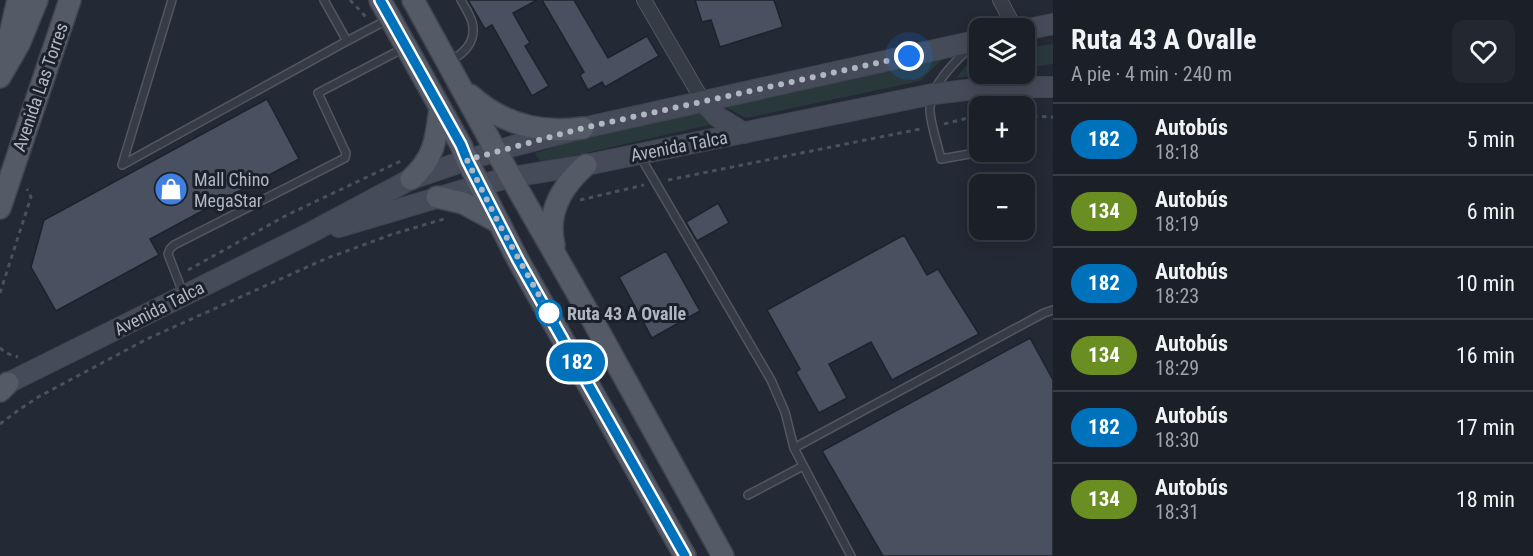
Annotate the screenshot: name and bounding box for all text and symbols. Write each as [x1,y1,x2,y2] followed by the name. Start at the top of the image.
[969,18,1035,240] map controls
[969,18,1035,84] button: layers
[8,20,72,154] street label: Avenida Las Torres
[1452,20,1515,83] button: heart
[1071,23,1256,56] text: Ruta 43 A Ovalle
[894,41,924,71] your location
[1071,62,1232,86] text: A pie · 4 min · 240 m
[969,96,1035,162] button: +
[1155,115,1228,140] text: Autobús
[629,126,729,166] street label: Avenida Talca
[1088,127,1120,151] text: 182
[1467,127,1515,152] text: 5 min
[1155,140,1199,164] text: 18:18
[194,169,269,211] place label: Mall Chino MegaStar
[153,171,189,207] shop icon: Mall Chino MegaStar
[969,174,1035,240] button: −
[1155,187,1228,212] text: Autobús
[1088,199,1120,223] text: 134
[1467,199,1515,224] text: 6 min
[1155,212,1199,236] text: 18:19
[1155,259,1228,284] text: Autobús
[1088,271,1120,295] text: 182
[1456,271,1515,296] text: 10 min
[110,276,208,340] street label: Avenida Talca
[1155,284,1199,308] text: 18:23
[536,300,562,326] marker: Ruta 43 A Ovalle
[567,303,687,324] place label: Ruta 43 A Ovalle
[1155,331,1228,356] text: Autobús
[542,342,612,382] line badge: 182
[1088,343,1120,367] text: 134
[1456,343,1515,368] text: 16 min
[561,350,593,374] text: 182
[1155,356,1199,380] text: 18:29
[1155,403,1228,428] text: Autobús
[1088,415,1120,439] text: 182
[1456,415,1515,440] text: 17 min
[1155,428,1199,452] text: 18:30
[1155,475,1228,500] text: Autobús
[1088,487,1120,511] text: 134
[1456,487,1515,512] text: 18 min
[1155,500,1199,524] text: 18:31

